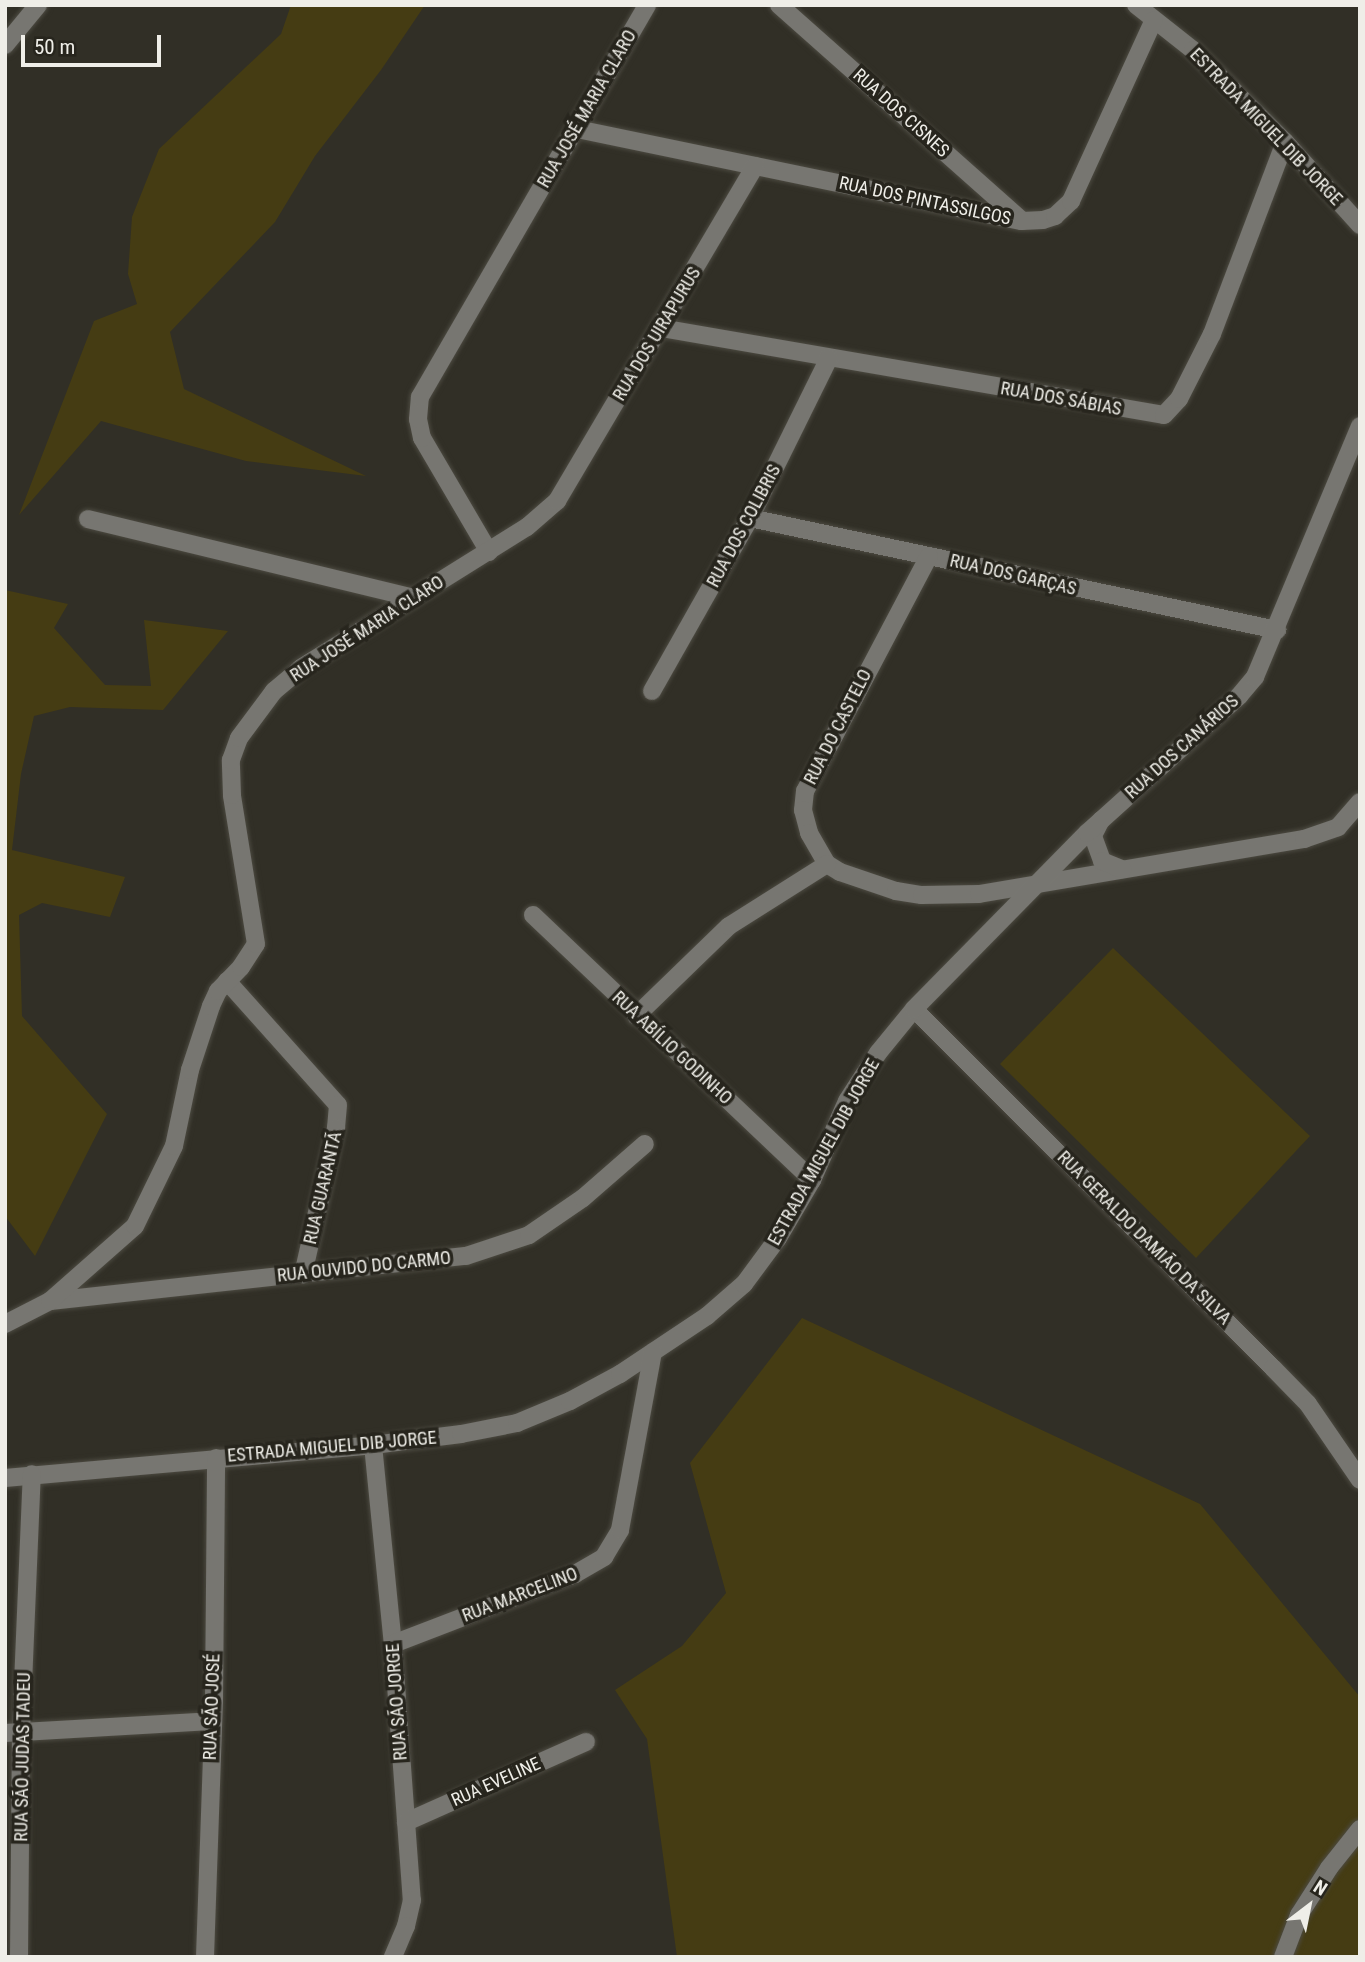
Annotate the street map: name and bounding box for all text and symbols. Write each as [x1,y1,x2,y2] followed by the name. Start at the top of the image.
[24,21,164,65] scale bar
[533,26,641,192] street label: RUA JOSÉ MARIA CLARO
[34,35,75,59] text: 50 m
[1185,44,1347,210] street label: ESTRADA MIGUEL DIB JORGE
[848,64,954,162] street label: RUA DOS CISNES
[837,172,1013,230] street label: RUA DOS PINTASSILGOS
[609,263,705,405] street label: RUA DOS UIRAPURUS
[999,378,1123,420] street label: RUA DOS SÁBIAS
[703,461,785,591] street label: RUA DOS COLIBRIS
[948,550,1078,600] street label: RUA DOS GARÇAS
[286,571,448,687] street label: RUA JOSÉ MARIA CLARO
[800,666,876,788] street label: RUA DO CASTELO
[1121,690,1243,804] street label: RUA DOS CANÁRIOS
[608,987,736,1109] street label: RUA ABÍLIO GODINHO
[764,1055,884,1249] street label: ESTRADA MIGUEL DIB JORGE
[300,1130,346,1246] street label: RUA GUARANTÃ
[1053,1147,1235,1329] street label: RUA GERALDO DAMIÃO DA SILVA
[276,1247,452,1287] street label: RUA OUVIDO DO CARMO
[226,1427,438,1467] street label: ESTRADA MIGUEL DIB JORGE
[459,1563,581,1627] street label: RUA MARCELINO
[382,1643,412,1761] street label: RUA SÃO JORGE
[199,1653,225,1761] street label: RUA SÃO JOSÉ
[11,1672,35,1842] street label: RUA SÃO JUDAS TADEU
[448,1753,544,1811] street label: RUA EVELINE
[1274,1871,1344,1941] north arrow
[1309,1875,1331,1901] text: N

